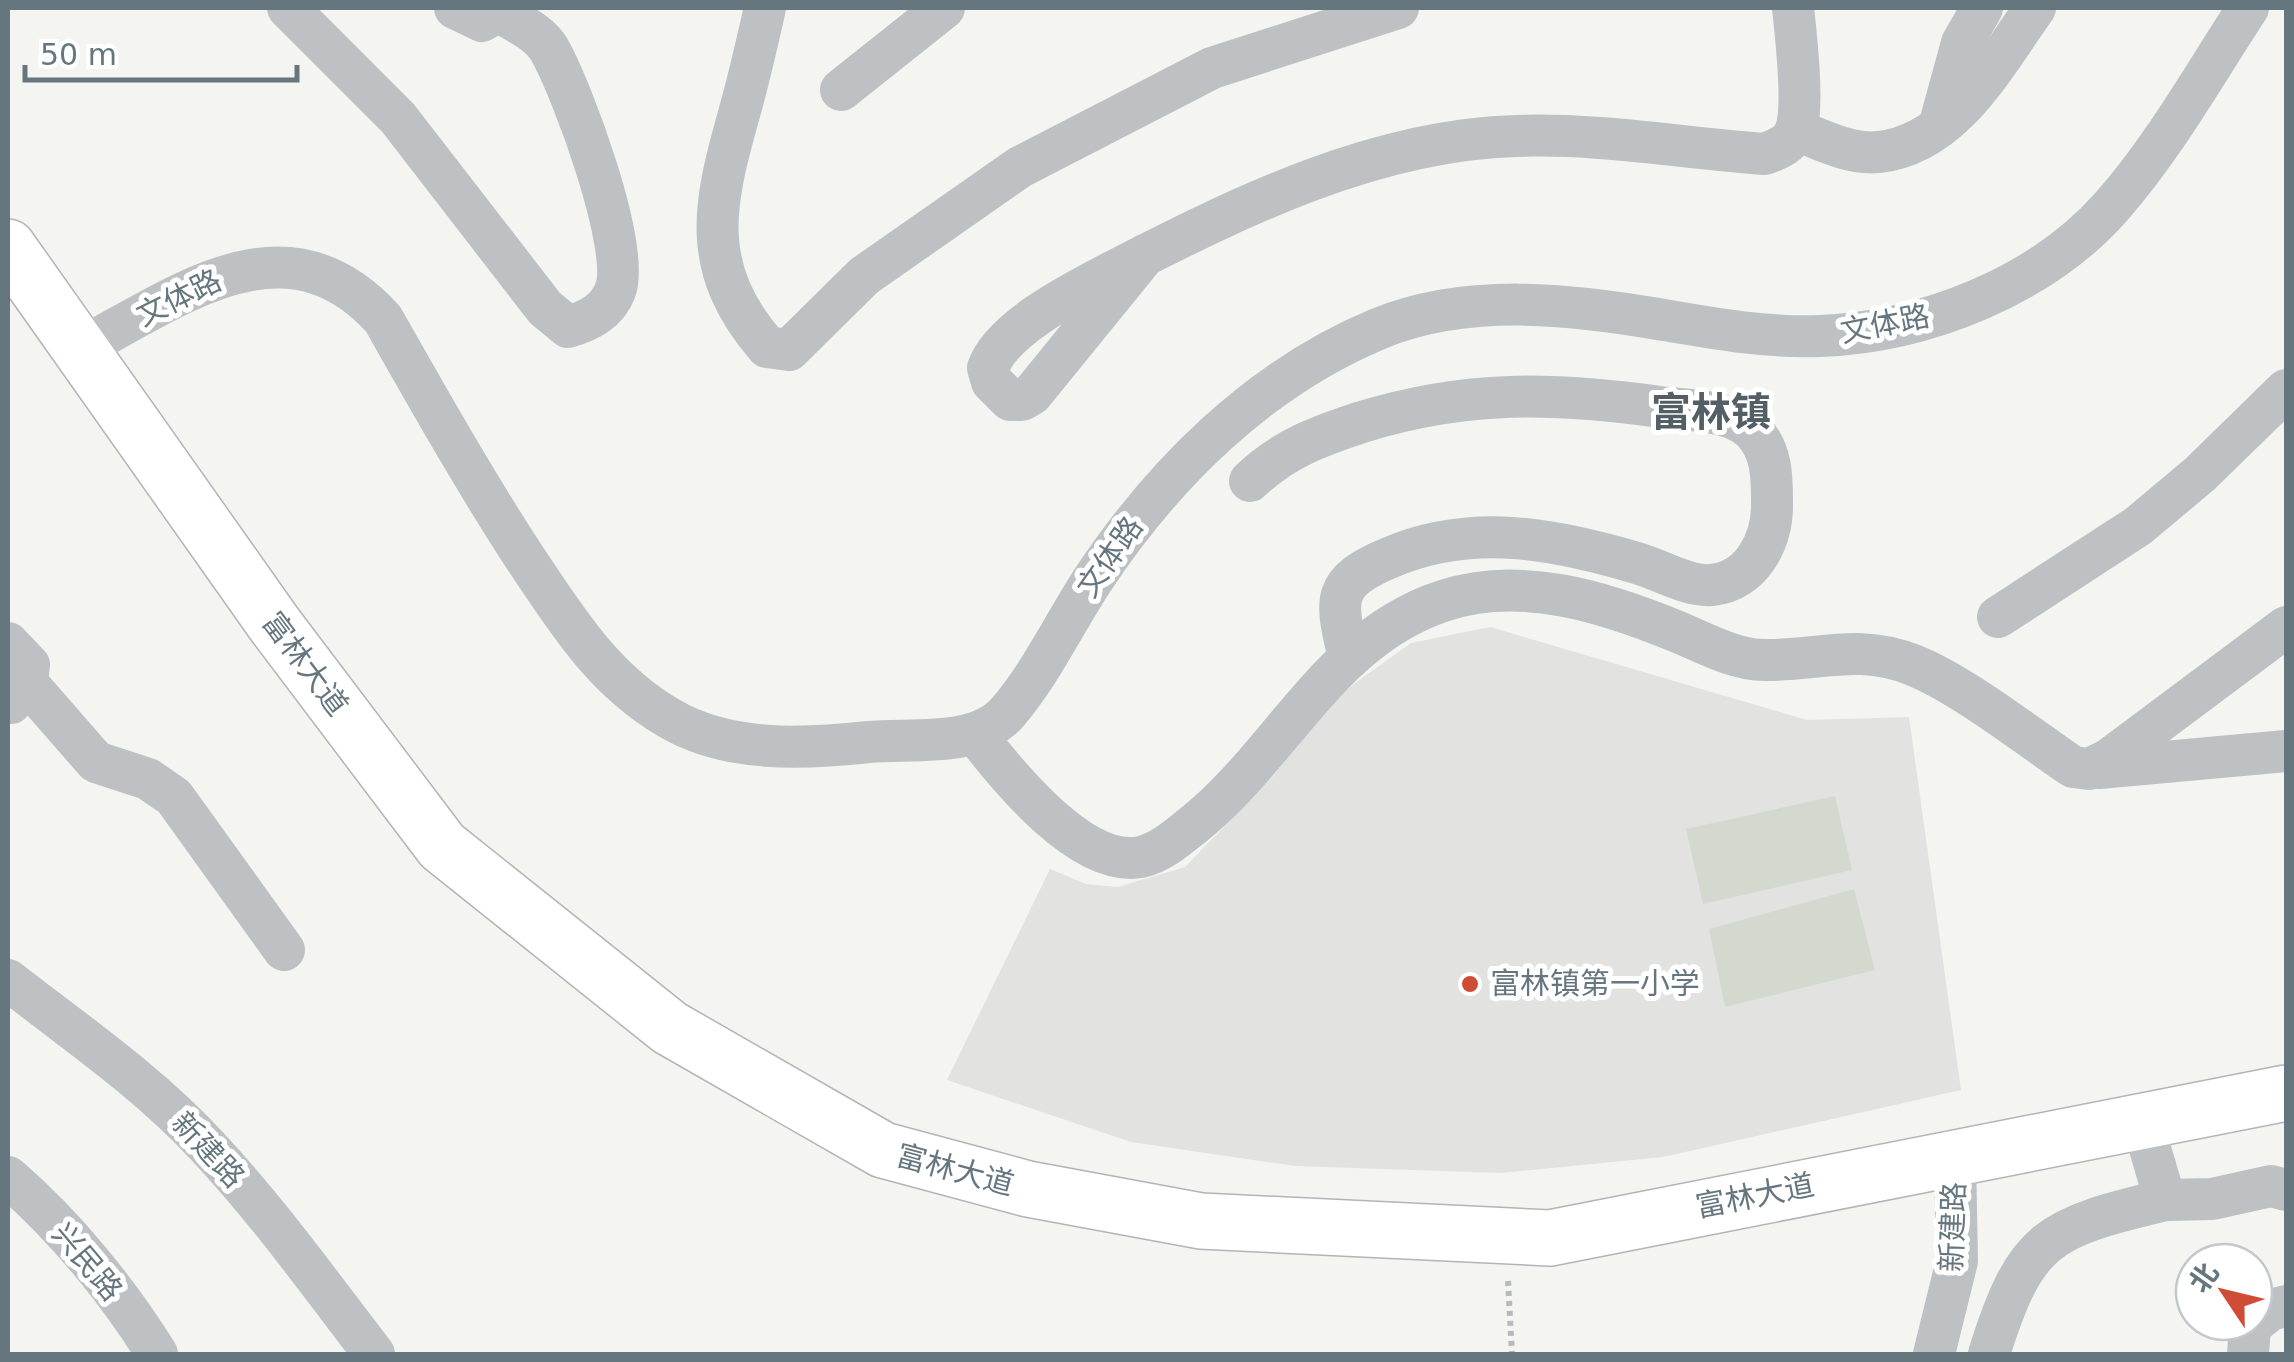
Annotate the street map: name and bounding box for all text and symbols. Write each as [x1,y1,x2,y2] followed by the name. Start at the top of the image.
[25,20,298,82] scale bar
[40,37,117,72] text: 50 m
[131,262,227,333] street label: 文体路
[1837,298,1932,349] street label: 文体路
[1651,389,1771,435] district label: 富林镇
[1069,510,1150,604] street label: 文体路
[255,605,355,722] street label: 富林大道
[1490,966,1700,1001] place label: 富林镇第一小学
[1459,973,1481,995] marker: 富林镇第一小学
[165,1105,252,1195] street label: 新建路
[893,1137,1018,1202] street label: 富林大道
[1693,1167,1817,1224] street label: 富林大道
[1933,1181,1972,1273] street label: 新建路
[45,1216,130,1307] street label: 兴民路
[2174,1242,2274,1342] north arrow
[2182,1257,2225,1299] text: 北

